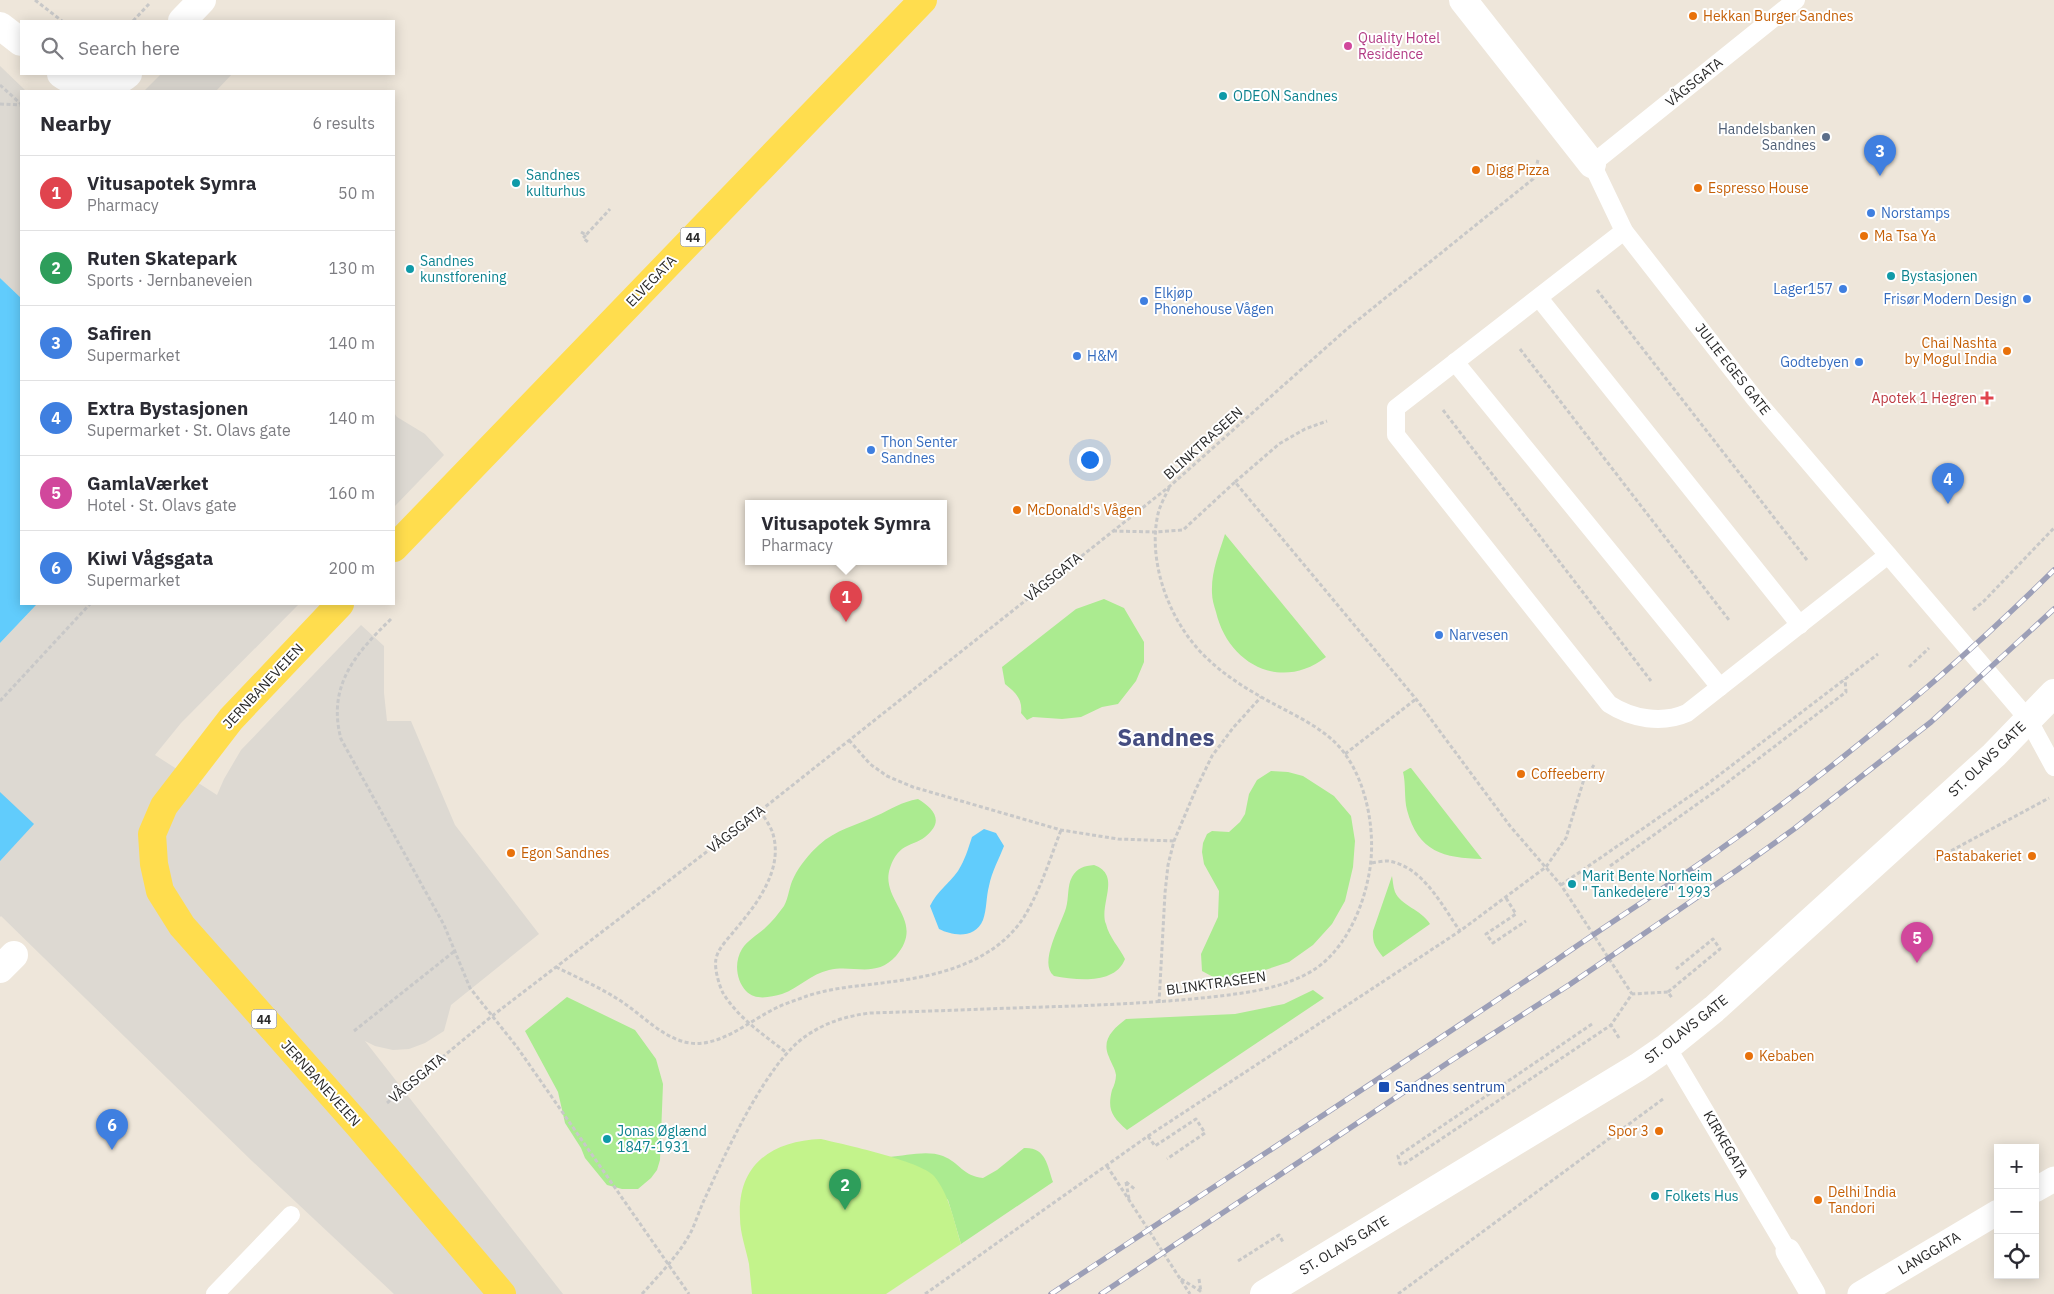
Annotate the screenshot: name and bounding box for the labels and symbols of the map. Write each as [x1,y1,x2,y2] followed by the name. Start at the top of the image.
[1703,7,1854,25] place label: Hekkan Burger Sandnes
[1687,10,1699,22] marker: Hekkan Burger Sandnes
[1358,29,1440,63] place label: Quality Hotel Residence
[1342,40,1354,52] marker: Quality Hotel Residence
[1661,53,1726,111] street label: VÅGSGATA
[1233,87,1338,105] place label: ODEON Sandnes
[1217,90,1229,102] marker: ODEON Sandnes
[1718,120,1816,154] place label: Handelsbanken Sandnes
[1820,131,1832,143] marker: Handelsbanken Sandnes
[1864,135,1896,176] pin: 3
[1486,161,1550,179] place label: Digg Pizza
[1470,164,1482,176] marker: Digg Pizza
[526,166,586,200] place label: Sandnes kulturhus
[510,177,522,189] marker: Sandnes kulturhus
[1708,179,1809,197] place label: Espresso House
[1692,182,1704,194] marker: Espresso House
[1881,204,1950,222] place label: Norstamps
[1865,207,1877,219] marker: Norstamps
[1874,227,1936,245] place label: Ma Tsa Ya
[680,228,706,246] road number: 44
[1858,230,1870,242] marker: Ma Tsa Ya
[622,251,680,311] street label: ELVEGATA
[420,252,507,286] place label: Sandnes kunstforening
[404,263,416,275] marker: Sandnes kunstforening
[1901,267,1978,285] place label: Bystasjonen
[1885,270,1897,282] marker: Bystasjonen
[1773,280,1833,298] place label: Lager157
[1837,283,1849,295] marker: Lager157
[1154,284,1274,318] place label: Elkjøp Phonehouse Vågen
[1883,290,2017,308] place label: Frisør Modern Design
[2021,293,2033,305] marker: Frisør Modern Design
[1138,295,1150,307] marker: Elkjøp Phonehouse Vågen
[1691,319,1775,419] street label: JULIE EGES GATE
[1904,334,1998,368] place label: Chai Nashta by Mogul India
[2001,345,2013,357] marker: Chai Nashta by Mogul India
[1087,347,1118,365] place label: H&M
[1071,350,1083,362] marker: H&M
[1780,353,1849,371] place label: Godtebyen
[1853,356,1865,368] marker: Godtebyen
[1871,389,1977,407] place label: Apotek 1 Hegren
[1981,392,1993,404] marker: Apotek 1 Hegren
[1160,403,1246,483] street label: BLINKTRASEEN
[881,433,958,467] place label: Thon Senter Sandnes
[865,444,877,456] marker: Thon Senter Sandnes
[1077,447,1103,473] your location
[1932,463,1964,504] pin: 4
[1027,501,1142,519] place label: McDonald's Vågen
[1011,504,1023,516] marker: McDonald's Vågen
[1020,548,1085,606] street label: VÅGSGATA
[830,581,862,622] pin: 1
[1449,626,1509,644] place label: Narvesen
[1433,629,1445,641] marker: Narvesen
[219,639,307,733] street label: JERNBANEVEIEN
[1944,717,2030,801] street label: ST. OLAVS GATE
[1117,721,1215,753] district label: Sandnes
[1531,765,1605,783] place label: Coffeeberry
[1515,768,1527,780] marker: Coffeeberry
[703,800,769,857] street label: VÅGSGATA
[521,844,610,862] place label: Egon Sandnes
[505,847,517,859] marker: Egon Sandnes
[1935,847,2022,865] place label: Pastabakeriet
[2026,850,2038,862] marker: Pastabakeriet
[1582,867,1713,901] place label: Marit Bente Norheim " Tankedelere" 1993
[1566,878,1578,890] marker: Marit Bente Norheim " Tankedelere" 1993
[1901,922,1933,963] pin: 5
[1165,967,1267,999] street label: BLINKTRASEEN
[1641,991,1731,1067] street label: ST. OLAVS GATE
[252,1010,276,1028] road number: 44
[277,1036,365,1130] street label: JERNBANEVEIEN
[1759,1047,1815,1065] place label: Kebaben
[384,1048,449,1107] street label: VÅGSGATA
[1743,1050,1755,1062] marker: Kebaben
[1395,1078,1505,1096] place label: Sandnes sentrum
[1377,1080,1391,1094] marker: Sandnes sentrum
[1700,1107,1752,1181] street label: KIRKEGATA
[96,1109,128,1150] pin: 6
[617,1122,707,1156] place label: Jonas Øglænd 1847-1931
[1608,1122,1649,1140] place label: Spor 3
[1653,1125,1665,1137] marker: Spor 3
[601,1133,613,1145] marker: Jonas Øglænd 1847-1931
[829,1169,861,1210] pin: 2
[1828,1183,1897,1217] place label: Delhi India Tandori
[1665,1187,1739,1205] place label: Folkets Hus
[1649,1190,1661,1202] marker: Folkets Hus
[1812,1194,1824,1206] marker: Delhi India Tandori
[1296,1211,1392,1279] street label: ST. OLAVS GATE
[1894,1227,1964,1279] street label: LANGGATA

